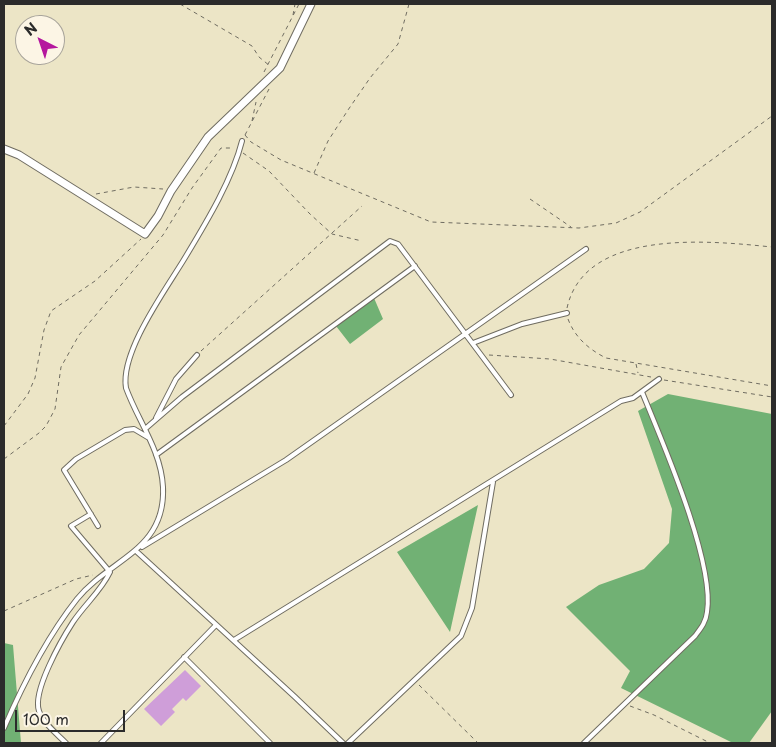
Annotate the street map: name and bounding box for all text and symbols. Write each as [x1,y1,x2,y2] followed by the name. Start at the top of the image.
[15,15,65,65] north arrow
[19,17,42,41] text: N
[18,700,128,732] scale bar
[23,707,69,730] text: 100 m

